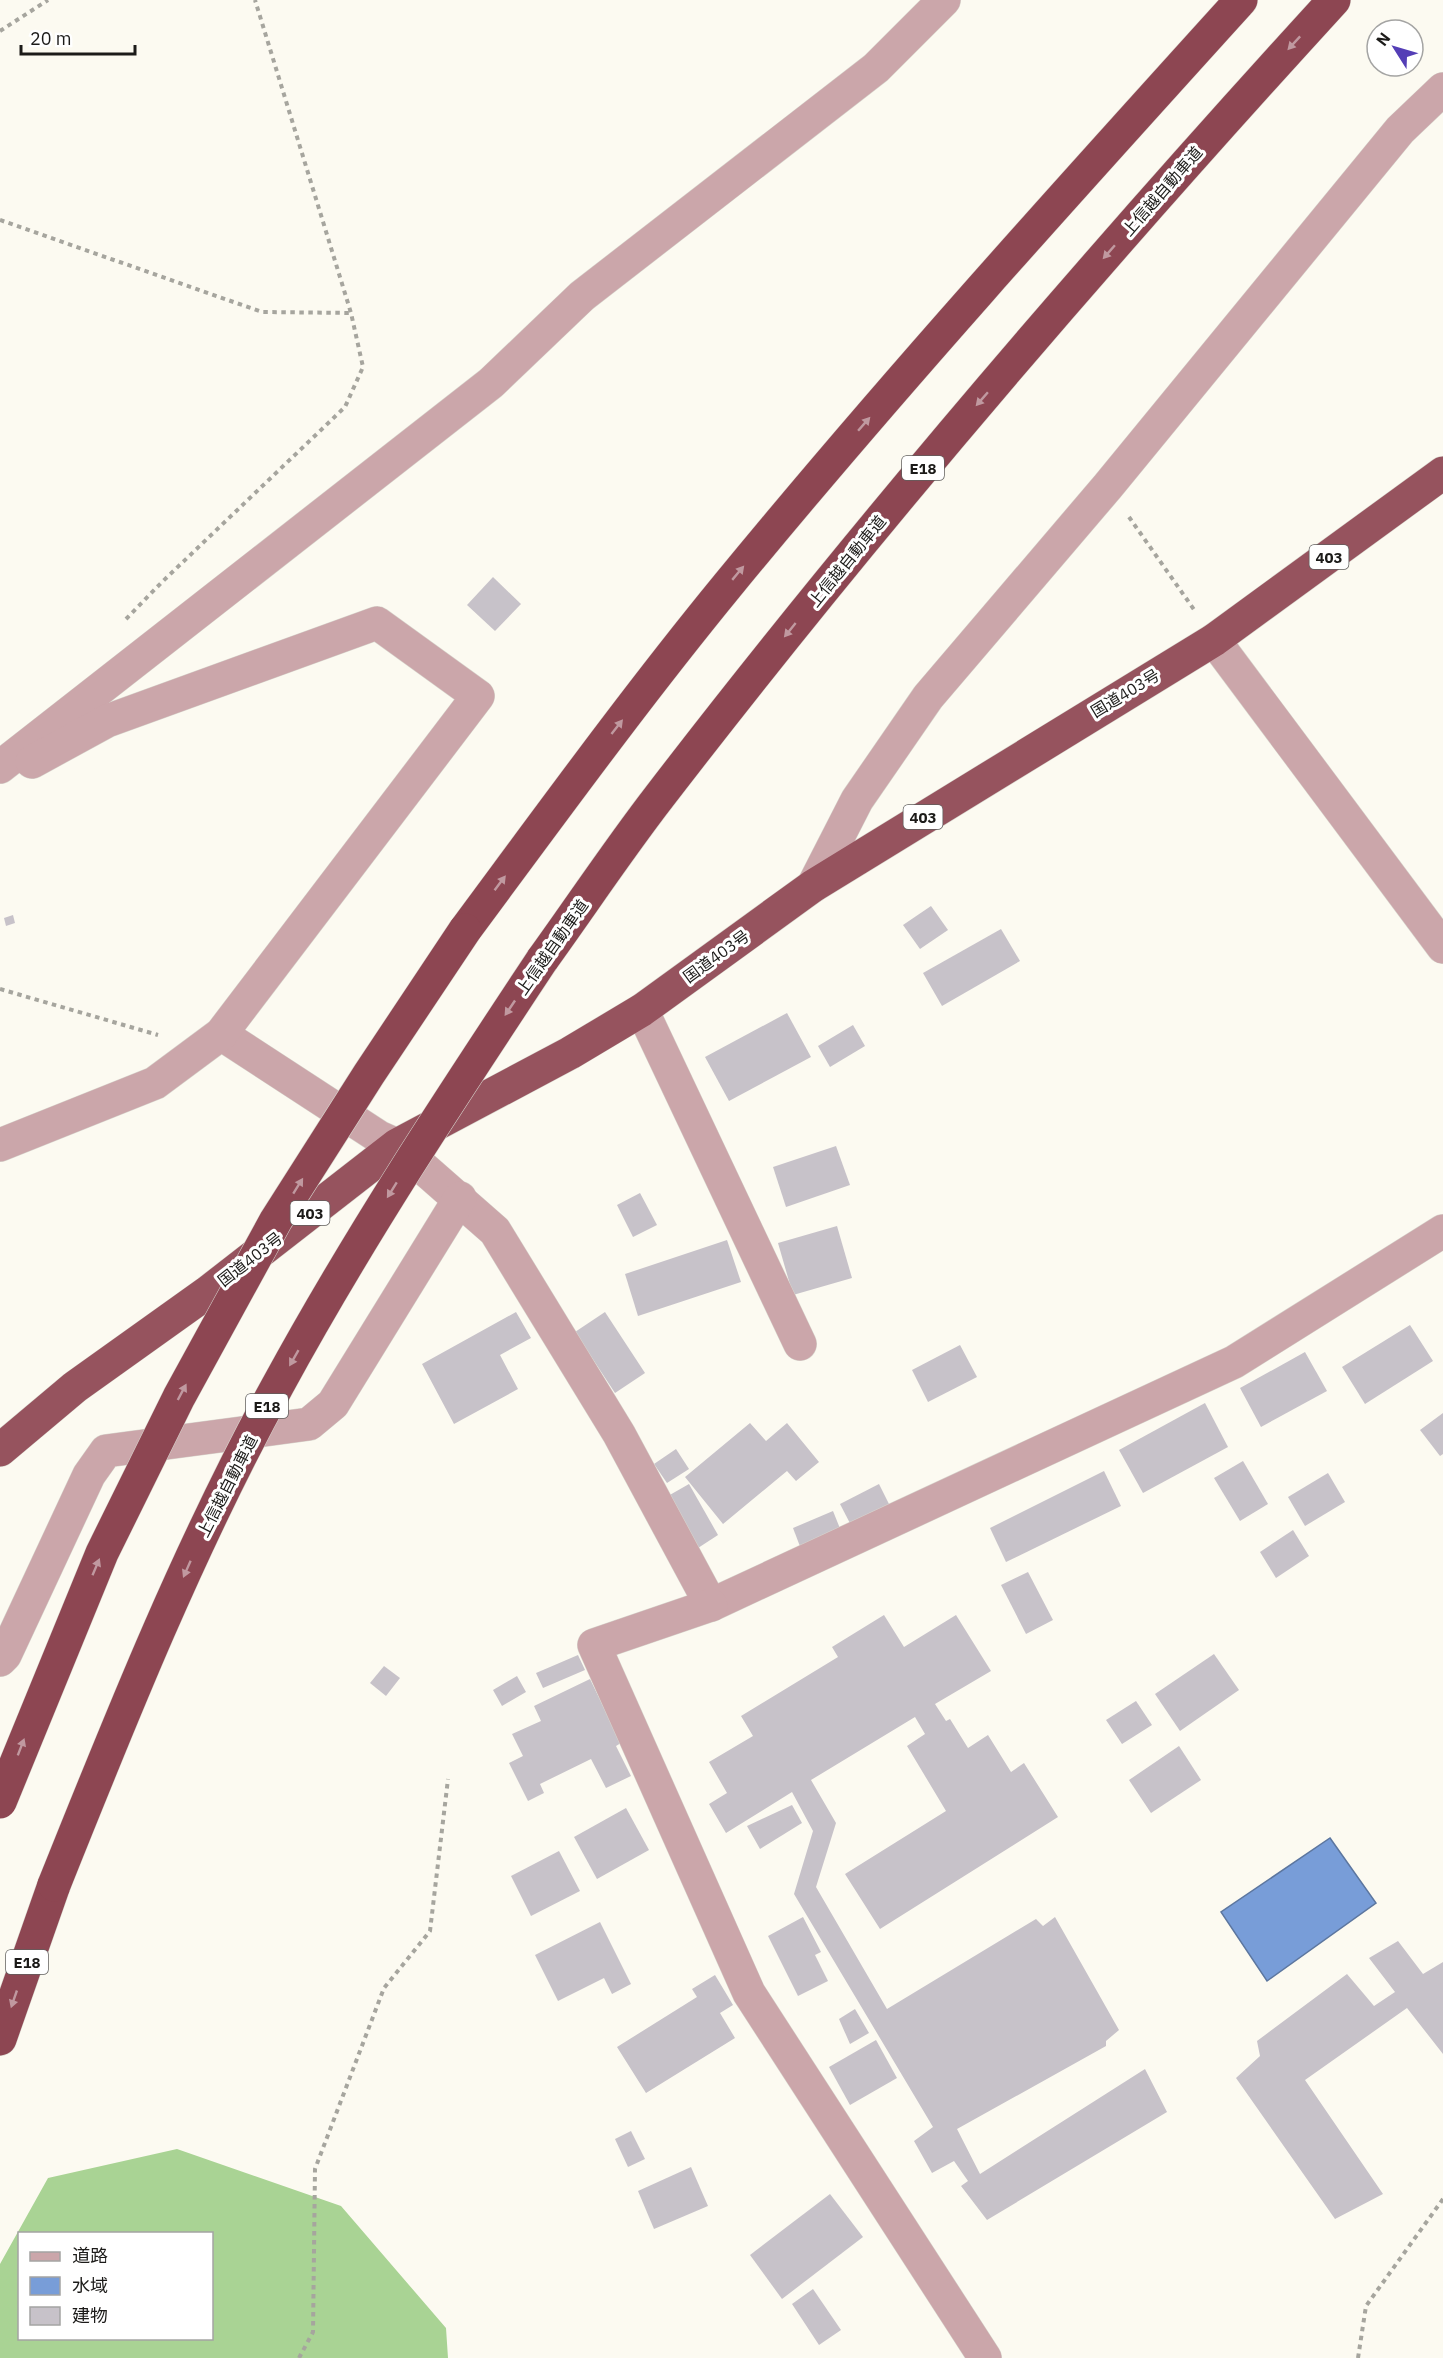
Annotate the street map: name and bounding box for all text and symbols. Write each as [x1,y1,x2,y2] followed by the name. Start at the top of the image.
[21,18,135,56] scale bar
[1365,18,1425,78] north arrow
[30,27,72,50] text: 20 m
[1372,28,1394,50] text: N
[1288,36,1302,50] one-way arrow
[1118,142,1206,240] street label: 上信越自動車道
[1103,244,1116,259] one-way arrow
[976,391,989,406] one-way arrow
[857,416,870,432] one-way arrow
[902,456,944,480] road number: E18
[804,511,890,611] street label: 上信越自動車道
[1310,545,1348,569] road number: 403
[731,565,744,581] one-way arrow
[785,623,797,638] one-way arrow
[1087,665,1163,721] street label: 国道403号
[611,719,623,734] one-way arrow
[904,805,942,829] road number: 403
[494,875,506,890] one-way arrow
[512,895,592,999] street label: 上信越自動車道
[679,925,753,987] street label: 国道403号
[504,1000,515,1017] one-way arrow
[292,1177,303,1194] one-way arrow
[387,1182,398,1198] one-way arrow
[290,1201,330,1225] road number: 403
[214,1227,286,1291] street label: 国道403号
[288,1350,299,1366] one-way arrow
[177,1383,187,1400] one-way arrow
[246,1394,288,1418] road number: E18
[193,1432,261,1540] street label: 上信越自動車道
[92,1558,101,1576] one-way arrow
[182,1561,191,1578] one-way arrow
[17,1738,26,1756] one-way arrow
[6,1950,48,1974] road number: E18
[9,1990,18,2008] one-way arrow
[18,2232,213,2340] legend
[72,2244,108,2267] text: 道路
[72,2274,108,2297] text: 水域
[72,2304,108,2327] text: 建物

